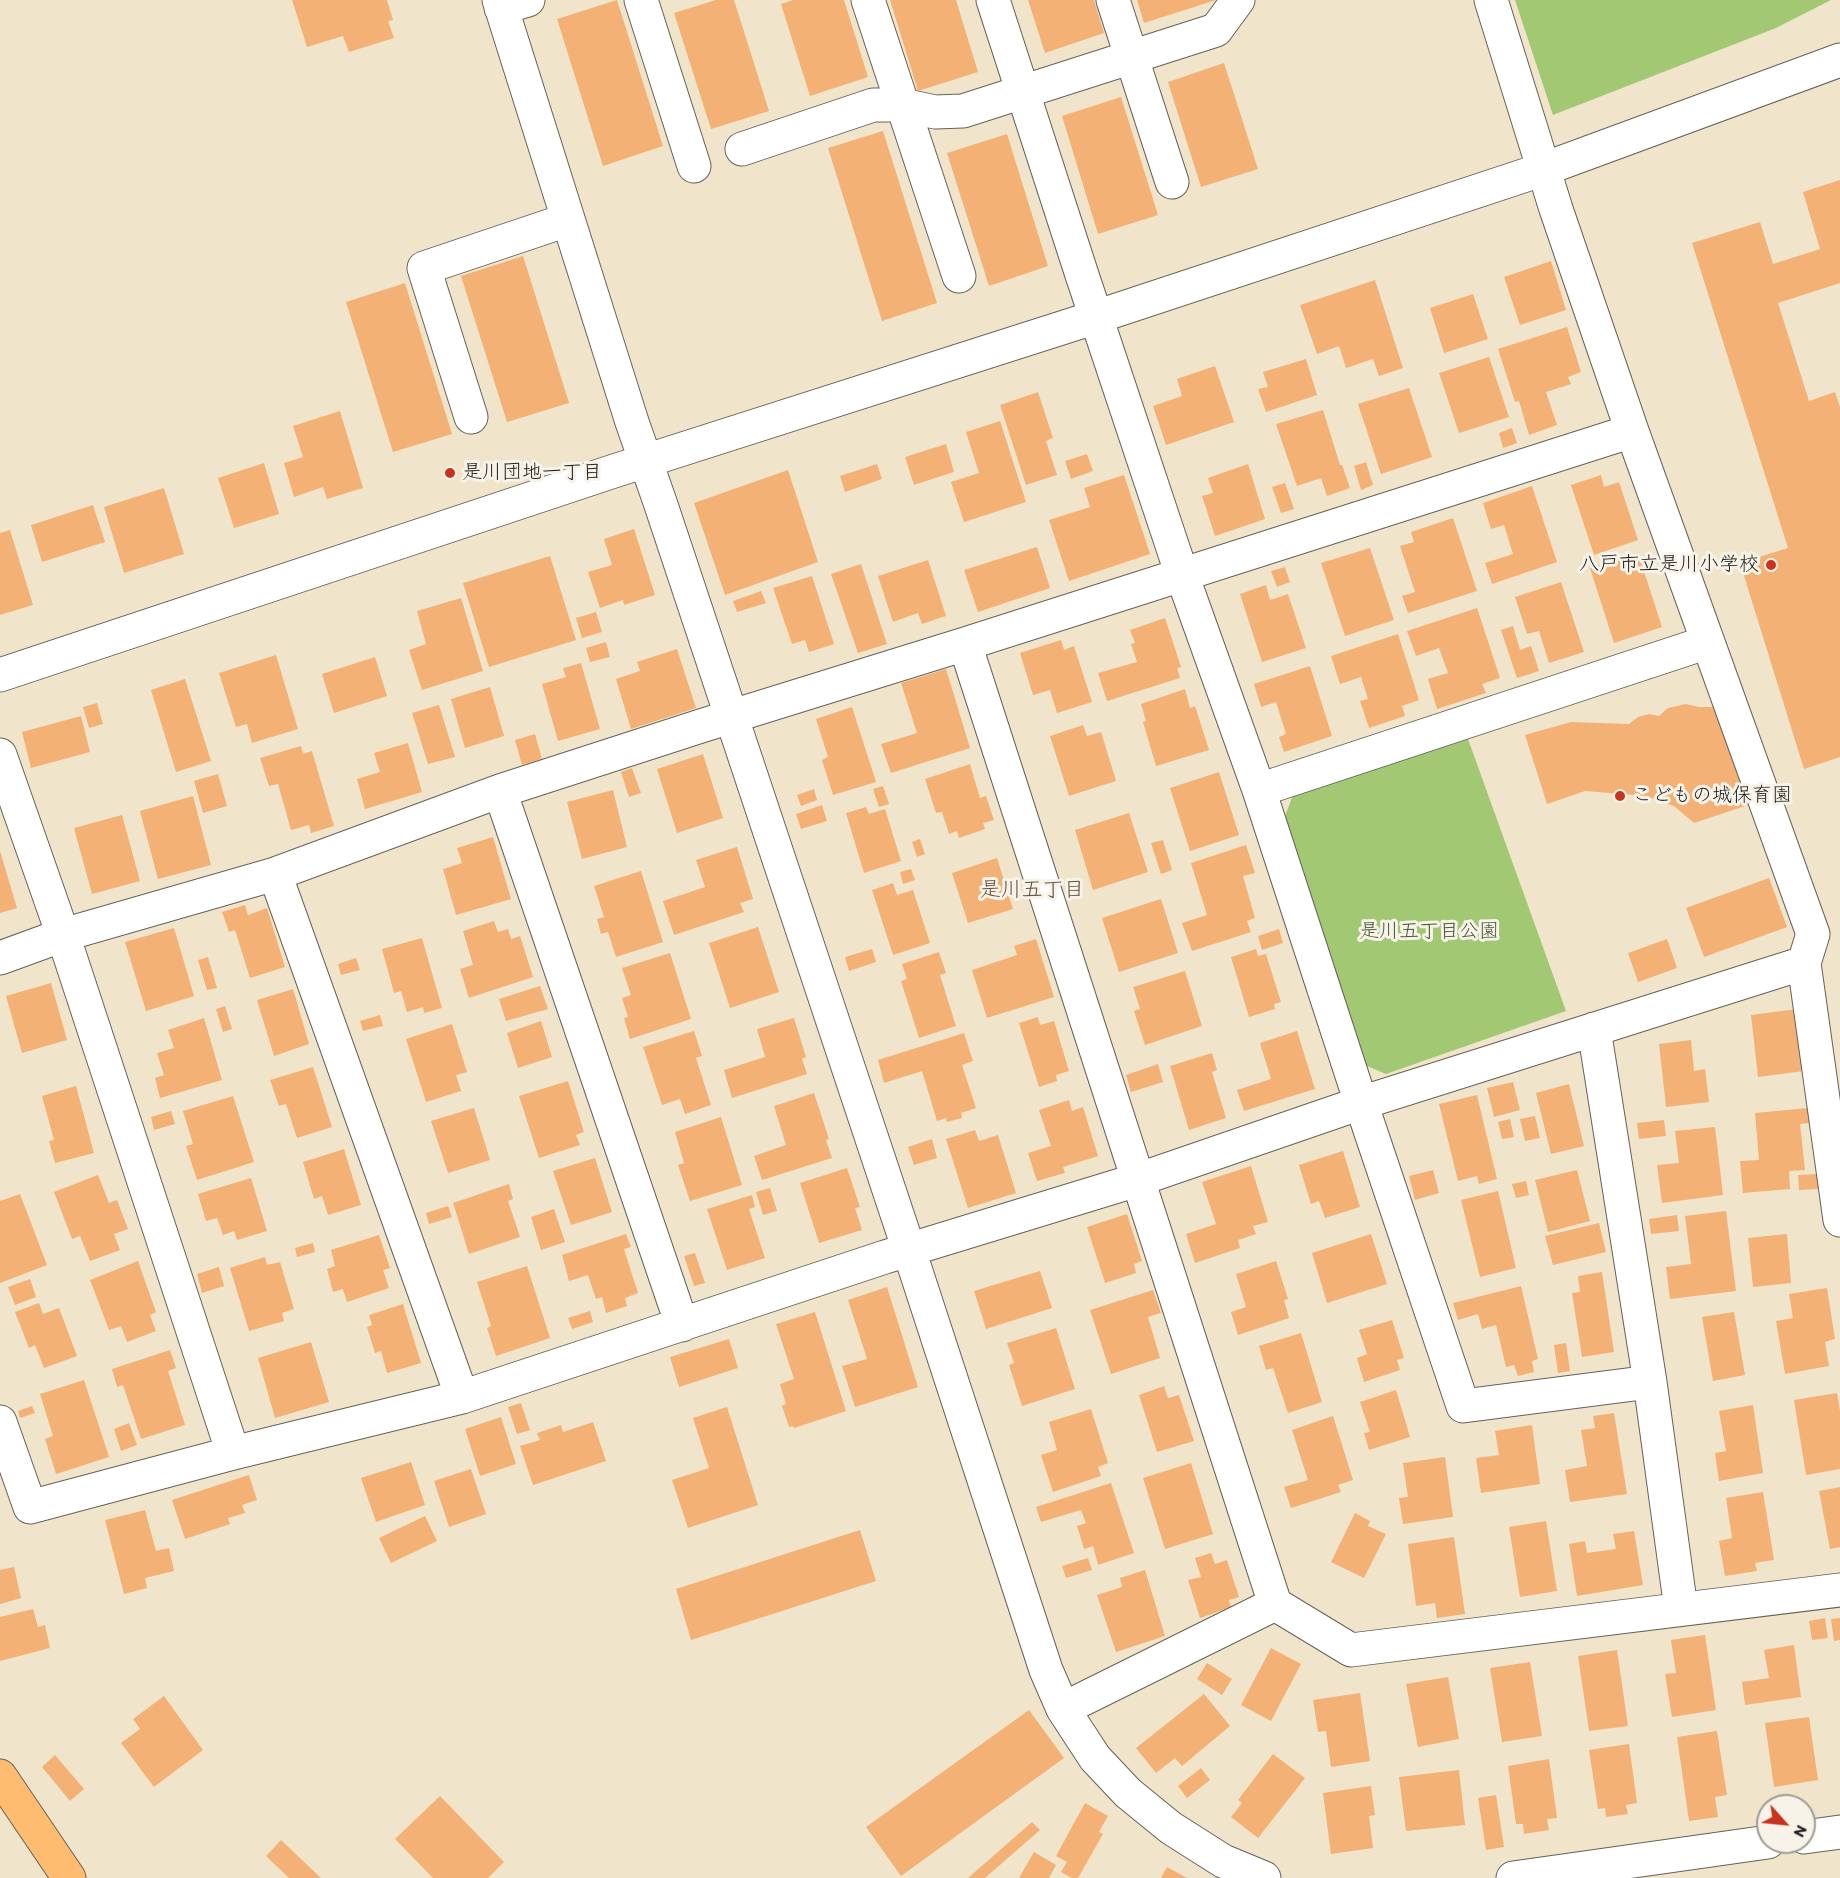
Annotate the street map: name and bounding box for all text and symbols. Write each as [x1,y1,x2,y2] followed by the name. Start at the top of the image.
[462,461,602,485] place label: 是川団地一丁目
[443,466,457,480] marker: 是川団地一丁目
[1579,553,1759,577] place label: 八戸市立是川小学校
[1764,558,1778,572] marker: 八戸市立是川小学校
[1632,784,1792,808] place label: こどもの城保育園
[1613,789,1627,803] marker: こどもの城保育園
[980,878,1084,904] district label: 是川五丁目
[1359,920,1499,944] park label: 是川五丁目公園
[1756,1794,1816,1854] north arrow
[1790,1822,1812,1841] text: N

